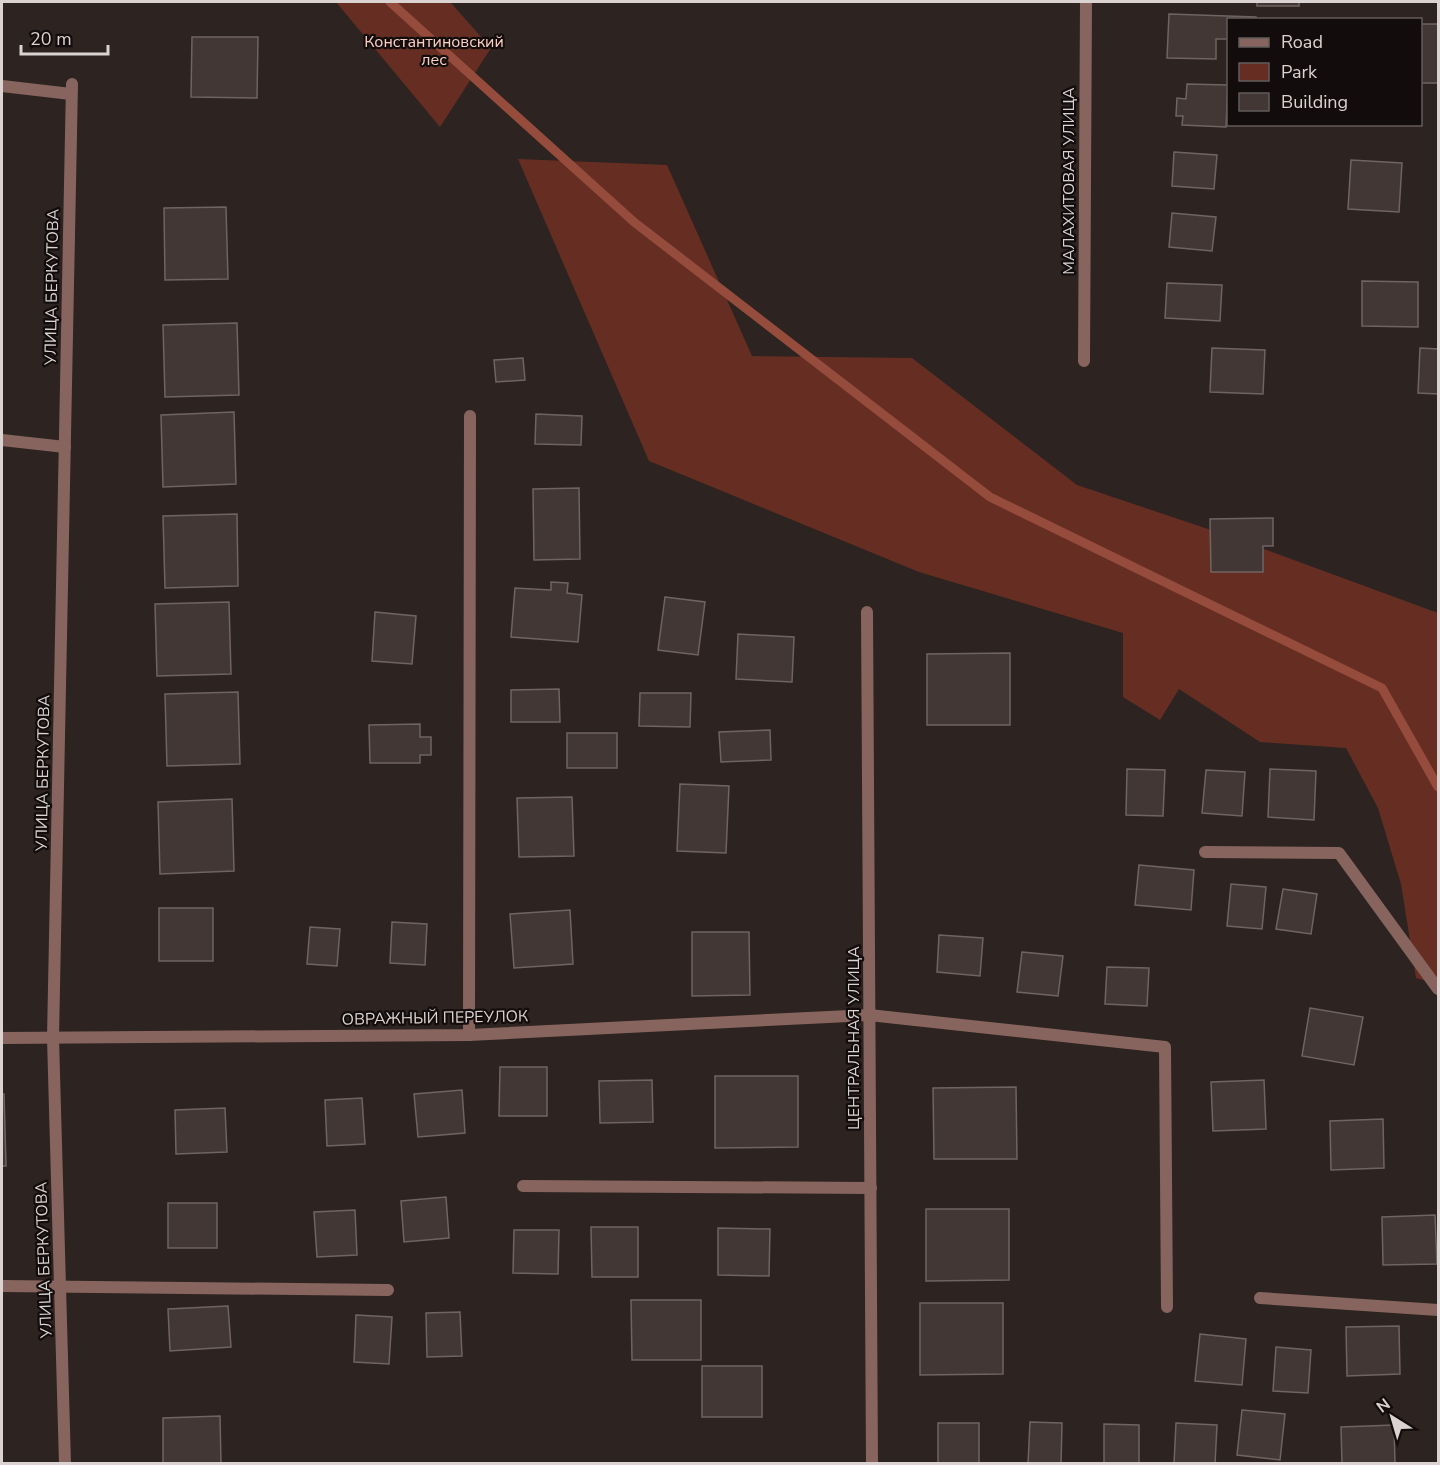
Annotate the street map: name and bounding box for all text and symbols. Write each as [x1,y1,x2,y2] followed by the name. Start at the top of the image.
[21,18,108,56] scale bar
[1227,18,1422,126] legend
[30,27,72,51] text: 20 m
[1281,30,1323,54] text: Road
[364,31,504,71] park label: Константиновский лес
[1281,60,1318,84] text: Park
[1058,87,1080,275] street label: МАЛАХИТОВАЯ УЛИЦА
[1281,90,1348,114] text: Building
[40,208,64,366] street label: УЛИЦА БЕРКУТОВА
[31,694,55,852] street label: УЛИЦА БЕРКУТОВА
[843,946,865,1130] street label: ЦЕНТРАЛЬНАЯ УЛИЦА
[342,1005,529,1031] street label: ОВРАЖНЫЙ ПЕРЕУЛОК
[30,1181,58,1340] street label: УЛИЦА БЕРКУТОВА
[1362,1387,1422,1447] north arrow
[1372,1393,1395,1418] text: N

